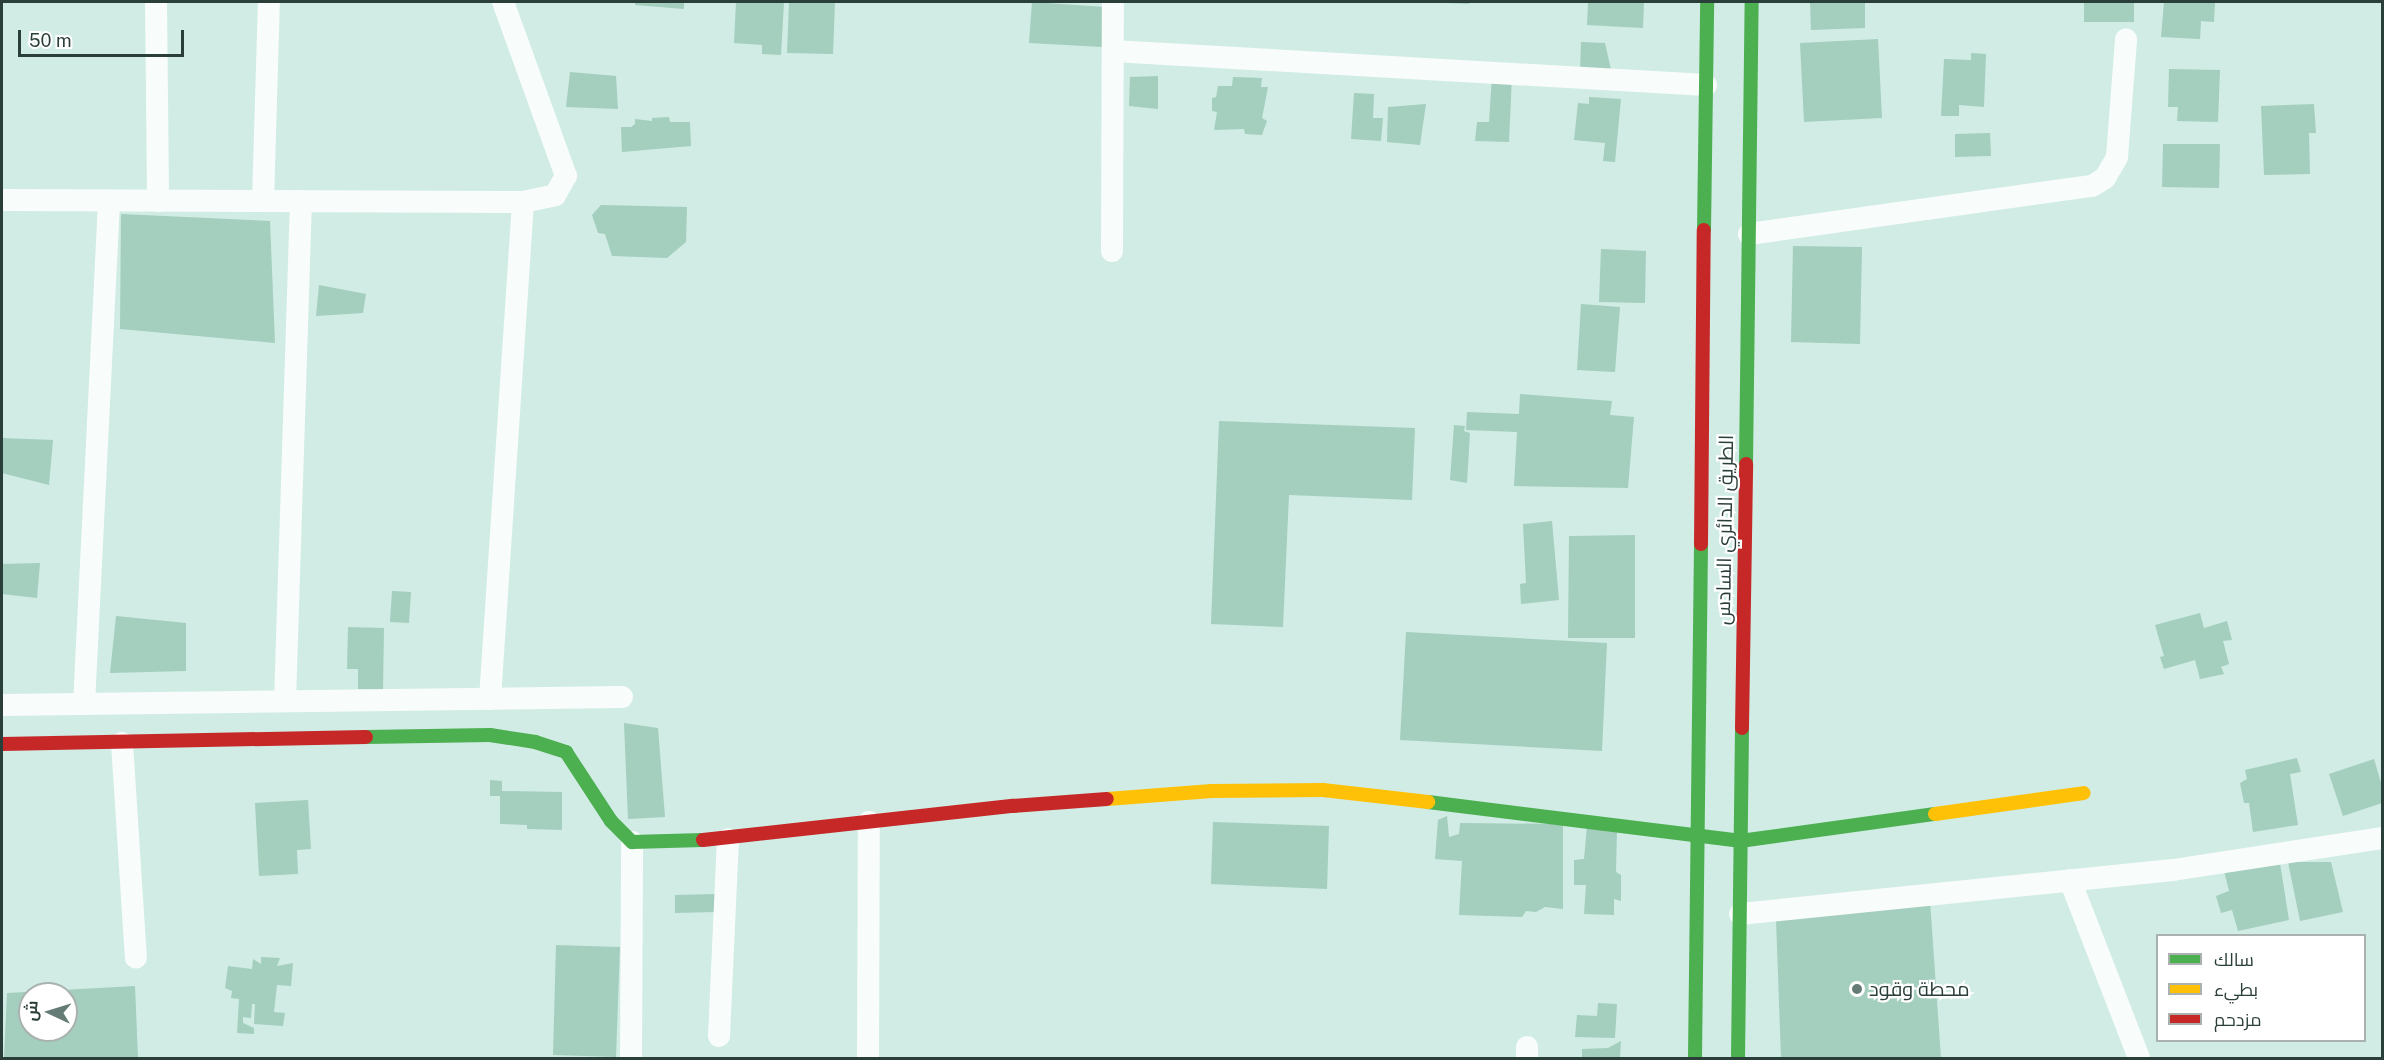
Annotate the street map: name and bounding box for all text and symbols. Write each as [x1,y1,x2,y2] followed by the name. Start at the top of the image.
[21,18,188,56] scale bar
[29,30,72,51] text: 50 m
[1711,435,1739,625] street label: الطريق الدائري السادس
[2156,934,2366,1042] legend
[2214,949,2254,970] text: سالك
[1869,977,1970,1001] place label: محطة وقود
[2214,979,2258,1000] text: بطيء
[18,982,78,1042] north arrow
[1850,982,1864,996] marker: محطة وقود
[21,1000,42,1022] text: ش
[2214,1009,2262,1030] text: مزدحم

